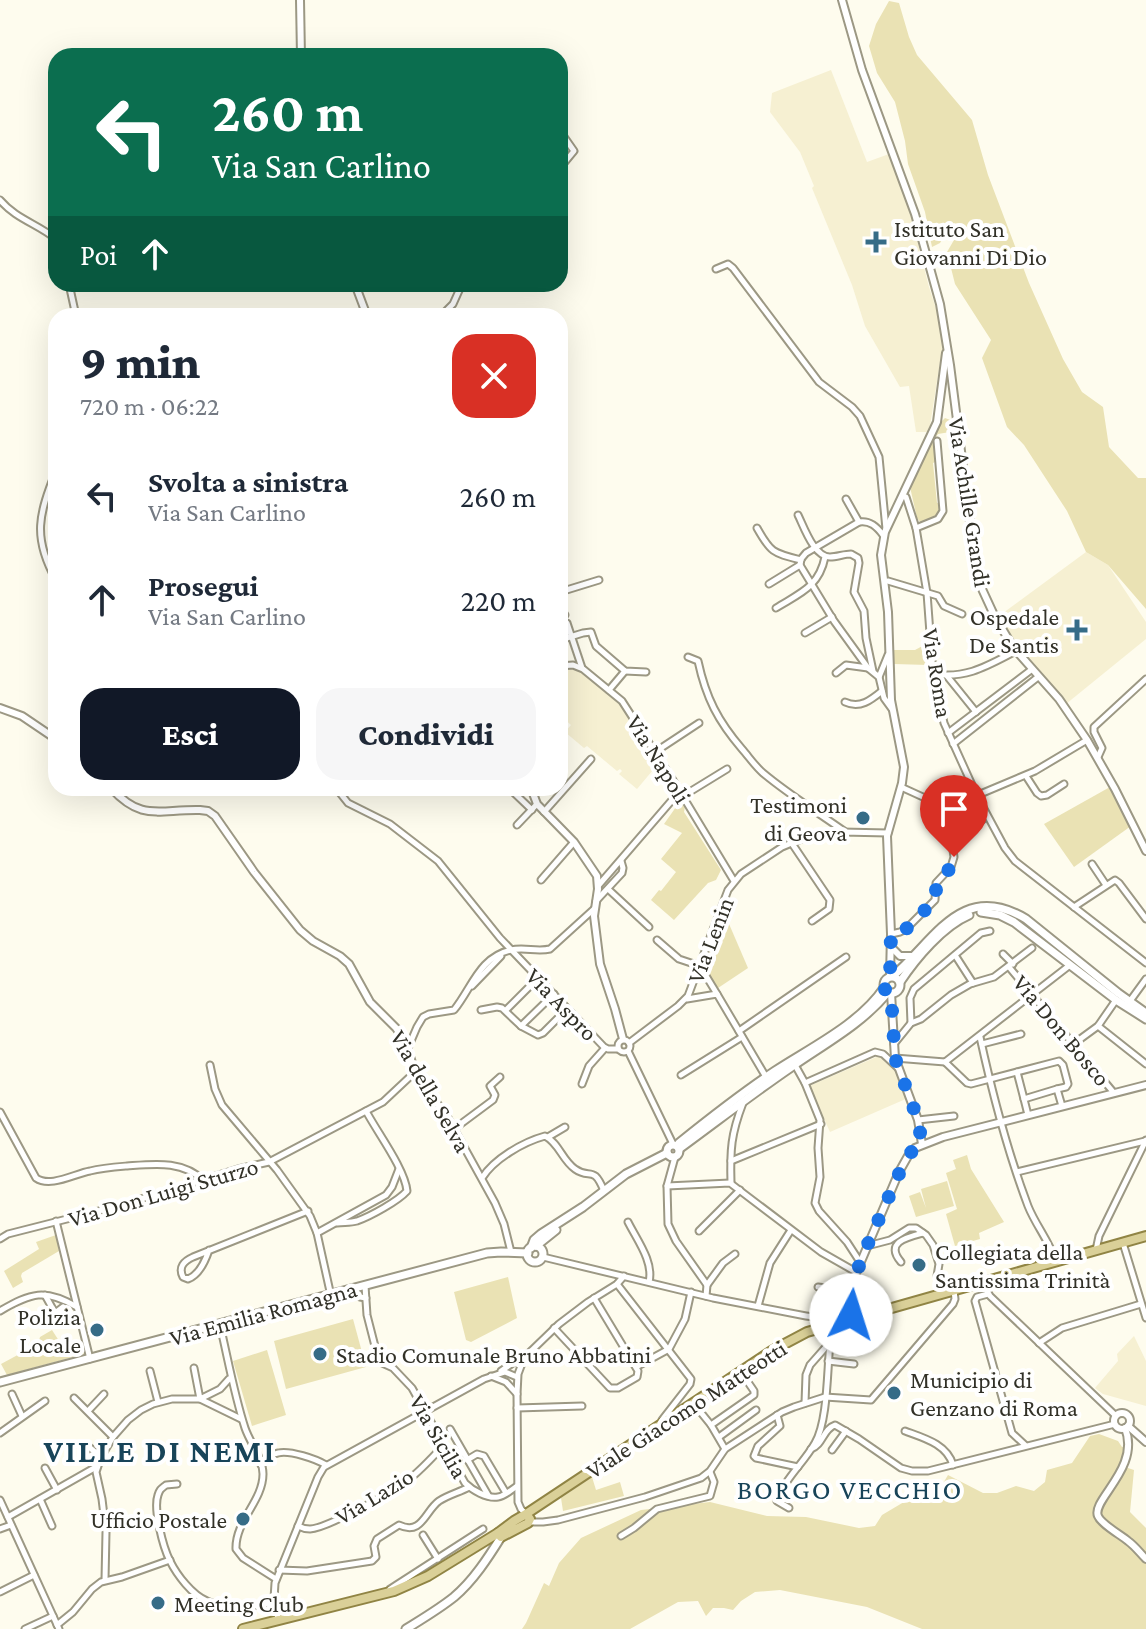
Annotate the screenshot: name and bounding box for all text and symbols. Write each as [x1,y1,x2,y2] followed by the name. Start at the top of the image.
[80,80,184,184] icon: left
[212,81,363,143] text: 260 m
[212,146,431,186] text: Via San Carlino
[894,215,1047,270] place label: Istituto San Giovanni Di Dio
[865,231,887,253] marker: Istituto San Giovanni Di Dio
[133,232,177,276] icon: ahead
[80,238,117,271] text: Poi
[452,334,536,418] button: close
[80,335,200,388] text: 9 min
[80,392,219,421] text: 720 m · 06:22
[943,415,997,589] street label: Via Achille Grandi
[148,465,348,498] text: Svolta a sinistra
[80,474,124,518] icon: left
[460,480,536,513] text: 260 m
[148,498,306,527] text: Via San Carlino
[148,569,259,602] text: Prosegui
[80,578,124,622] icon: ahead
[461,584,536,617] text: 220 m
[148,602,306,631] text: Via San Carlino
[969,603,1059,658] place label: Ospedale De Santis
[1066,619,1088,641] marker: Ospedale De Santis
[918,626,958,720] street label: Via Roma
[80,688,300,780] button: Esci
[316,688,536,780] button: Condividi
[621,710,697,808] street label: Via Napoli
[920,775,988,857] pin
[932,787,976,831] icon: arrive
[750,791,847,846] place label: Testimoni di Geova
[854,809,872,827] marker: Testimoni di Geova
[681,893,739,987] street label: Via Lenin
[521,962,603,1046] street label: Via Aspro
[1008,969,1116,1091] street label: Via Don Bosco
[385,1025,477,1157] street label: Via della Selva
[65,1152,261,1232] street label: Via Don Luigi Sturzo
[935,1238,1110,1293] place label: Collegiata della Santissima Trinità
[910,1256,928,1274] marker: Collegiata della Santissima Trinità
[809,1273,893,1357] position arrow
[166,1275,360,1351] street label: Via Emilia Romagna
[17,1303,81,1358] place label: Polizia Locale
[88,1321,106,1339] marker: Polizia Locale
[581,1334,791,1484] street label: Viale Giacomo Matteotti
[336,1341,651,1368] place label: Stadio Comunale Bruno Abbatini
[311,1345,329,1363] marker: Stadio Comunale Bruno Abbatini
[910,1366,1078,1421] place label: Municipio di Genzano di Roma
[885,1384,903,1402] marker: Municipio di Genzano di Roma
[404,1389,474,1483] street label: Via Sicilia
[43,1433,276,1469] district label: VILLE DI NEMI
[330,1462,418,1530] street label: Via Lazio
[737,1474,963,1505] district label: BORGO VECCHIO
[90,1506,227,1533] place label: Ufficio Postale
[234,1510,252,1528] marker: Ufficio Postale
[174,1590,304,1617] place label: Meeting Club
[149,1594,167,1612] marker: Meeting Club

